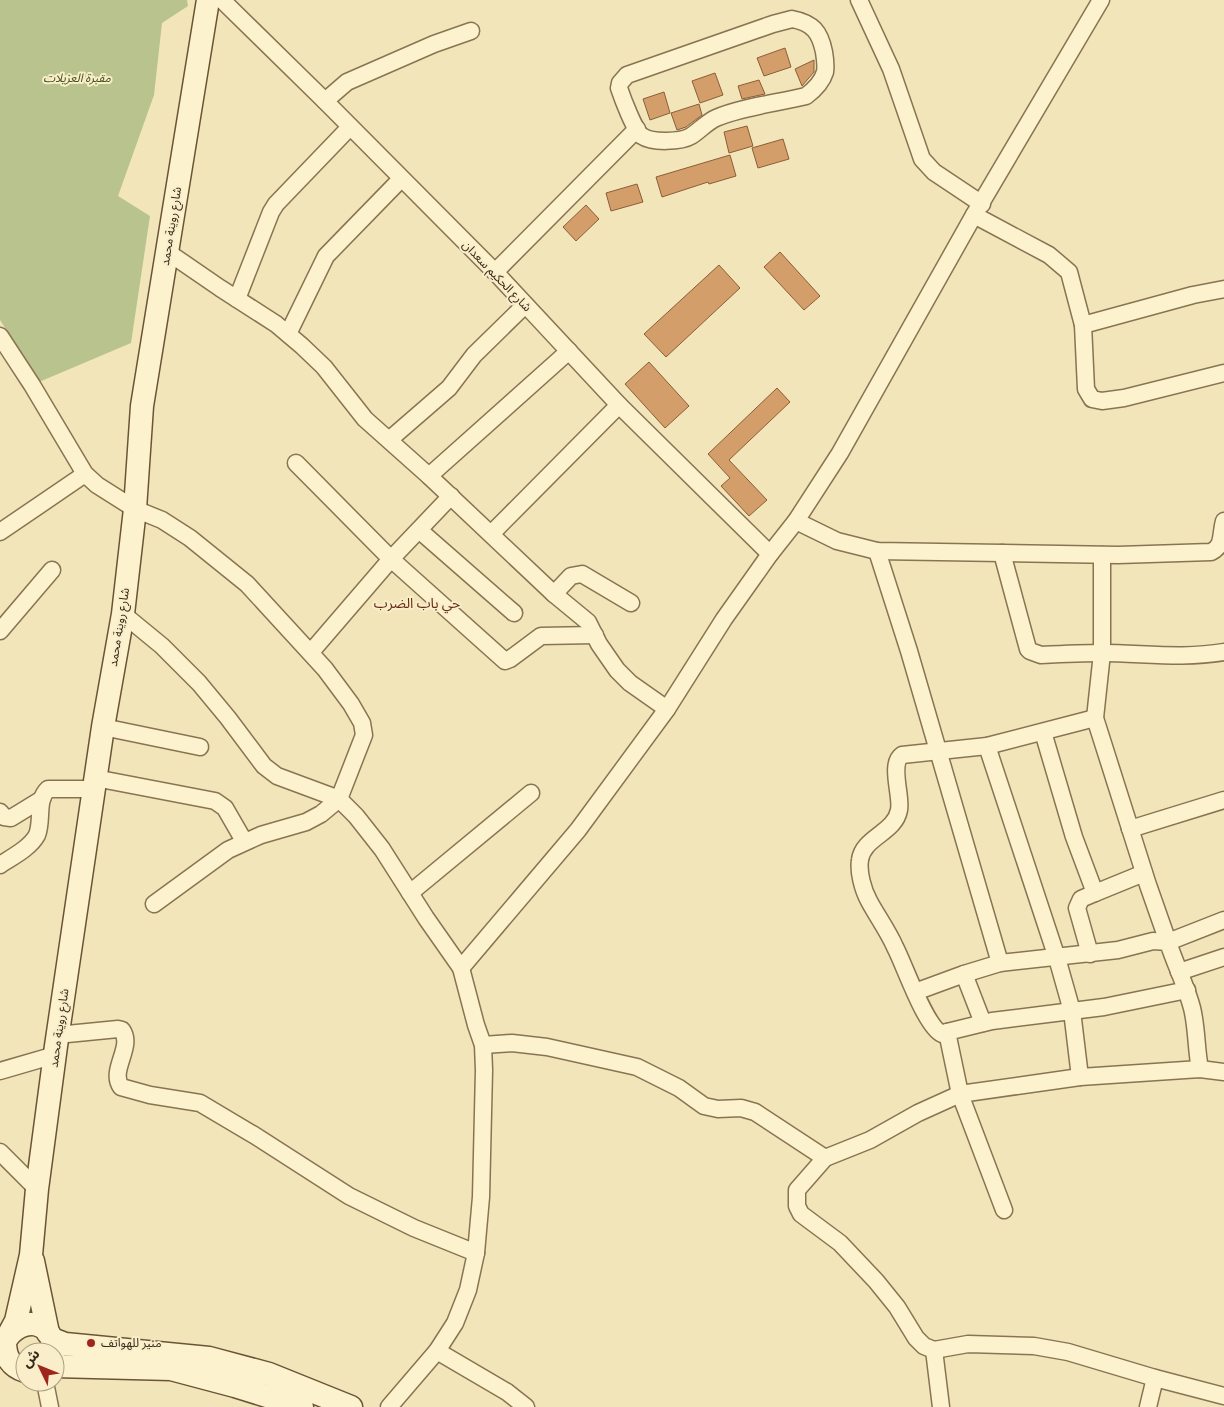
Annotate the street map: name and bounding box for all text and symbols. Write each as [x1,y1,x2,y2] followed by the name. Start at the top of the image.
[43,70,112,86] park label: مقبرة العزيلات
[157,185,186,267] street label: شارع روينة محمد
[458,237,535,316] street label: شارع الحكيم سعدان
[105,586,134,668] street label: شارع روينة محمد
[374,593,460,614] district label: حي باب الضرب
[46,987,73,1069] street label: شارع روينة محمد
[101,1335,162,1351] place label: منير للهواتف
[85,1337,97,1349] marker: منير للهواتف
[15,1342,65,1392] north arrow
[17,1344,44,1372] text: ش

